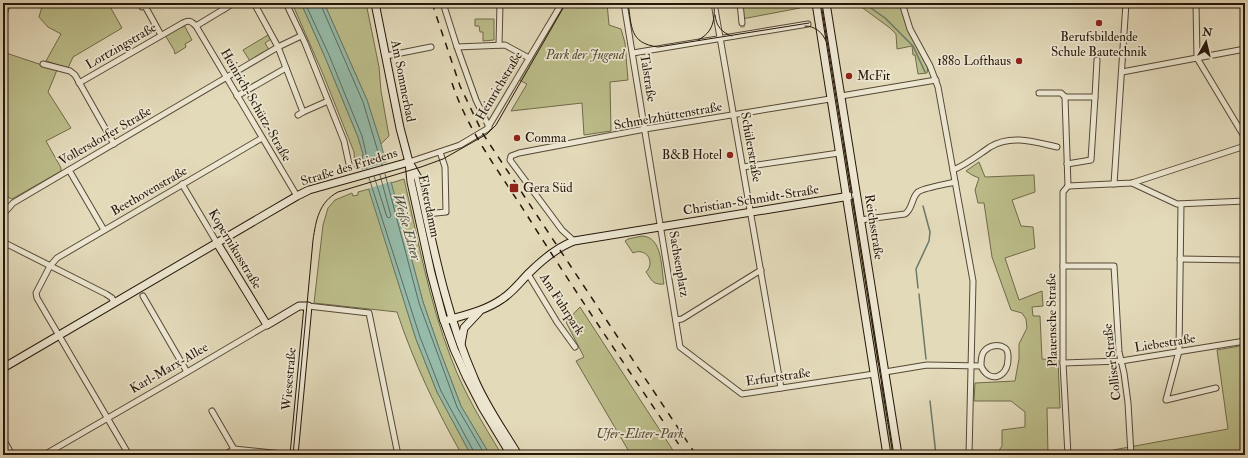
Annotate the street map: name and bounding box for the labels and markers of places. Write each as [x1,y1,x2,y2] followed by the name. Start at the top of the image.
[1094,18,1104,28] marker: Berufsbildende Schule Bautechnik
[1051,29,1148,60] place label: Berufsbildende Schule Bautechnik
[937,53,1012,69] place label: 1880 Lofthaus
[1014,56,1024,66] marker: 1880 Lofthaus
[857,68,890,84] place label: McFit
[844,71,854,81] marker: McFit
[525,130,567,146] place label: Comma
[512,133,522,143] marker: Comma
[662,147,723,163] place label: B&B Hotel
[725,150,735,160] marker: B&B Hotel
[523,180,573,196] place label: Gera Süd
[508,182,520,194] marker: Gera Süd

